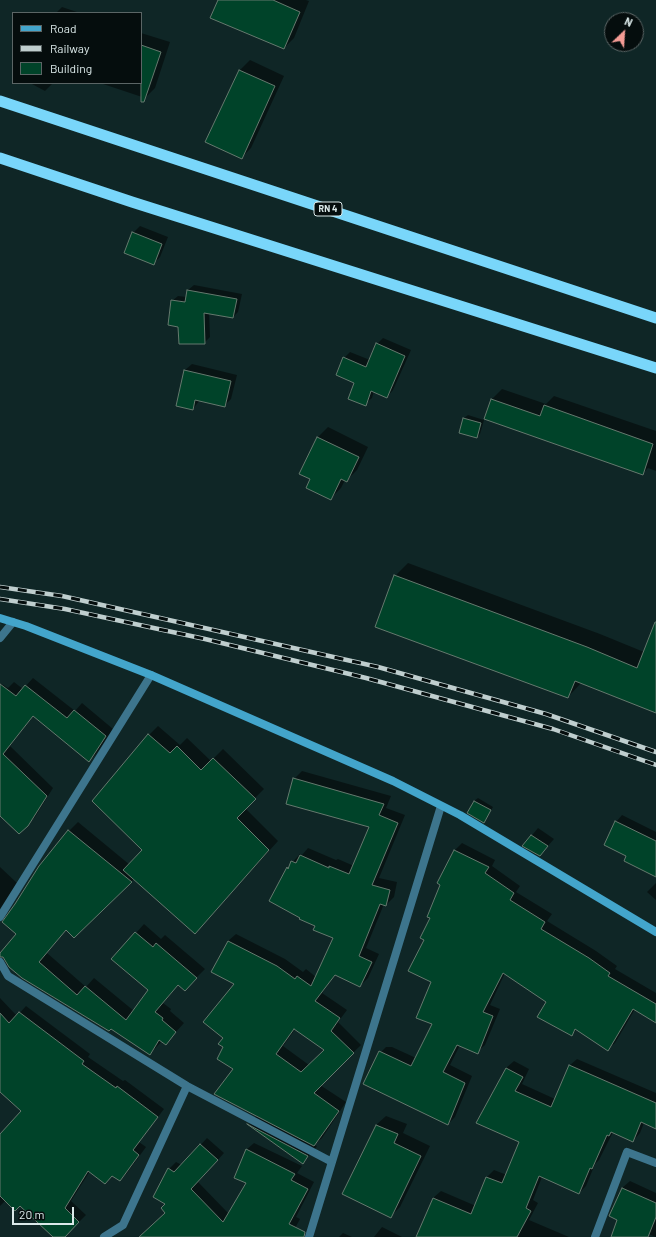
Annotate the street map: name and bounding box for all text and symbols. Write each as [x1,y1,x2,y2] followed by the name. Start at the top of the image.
[12,12,142,84] legend
[604,12,644,52] north arrow
[623,14,635,29] text: N
[50,21,77,35] text: Road
[50,41,89,55] text: Railway
[50,61,92,75] text: Building
[314,202,342,216] road number: RN 4
[14,1199,76,1225] scale bar
[19,1207,45,1221] text: 20 m

